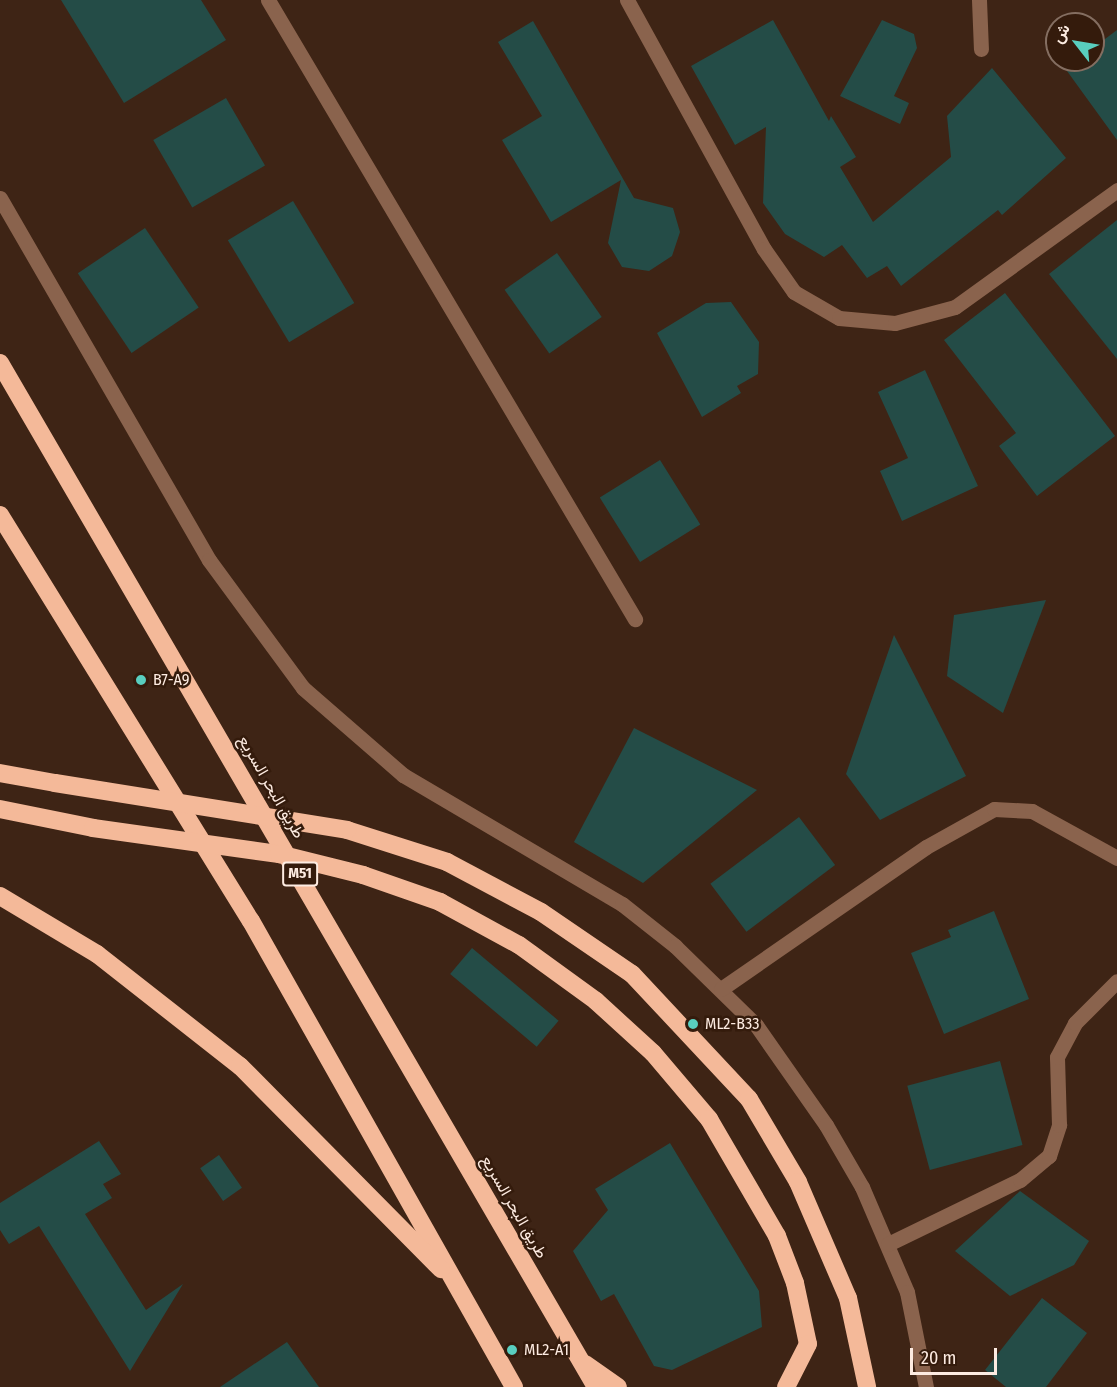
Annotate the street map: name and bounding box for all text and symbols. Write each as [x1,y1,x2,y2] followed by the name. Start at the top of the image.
[1045,12,1105,72] north arrow
[1048,20,1074,47] text: ش
[153,670,190,690] place label: B7-A9
[134,673,148,687] marker: B7-A9
[234,732,308,842] street label: طريق البحر السريع
[282,862,318,886] road number: M51
[705,1014,759,1034] place label: ML2-B33
[686,1017,700,1031] marker: ML2-B33
[477,1152,551,1262] street label: طريق البحر السريع
[913,1336,1000,1374] scale bar
[524,1340,569,1360] place label: ML2-A1
[505,1343,519,1357] marker: ML2-A1
[921,1347,956,1369] text: 20 m

